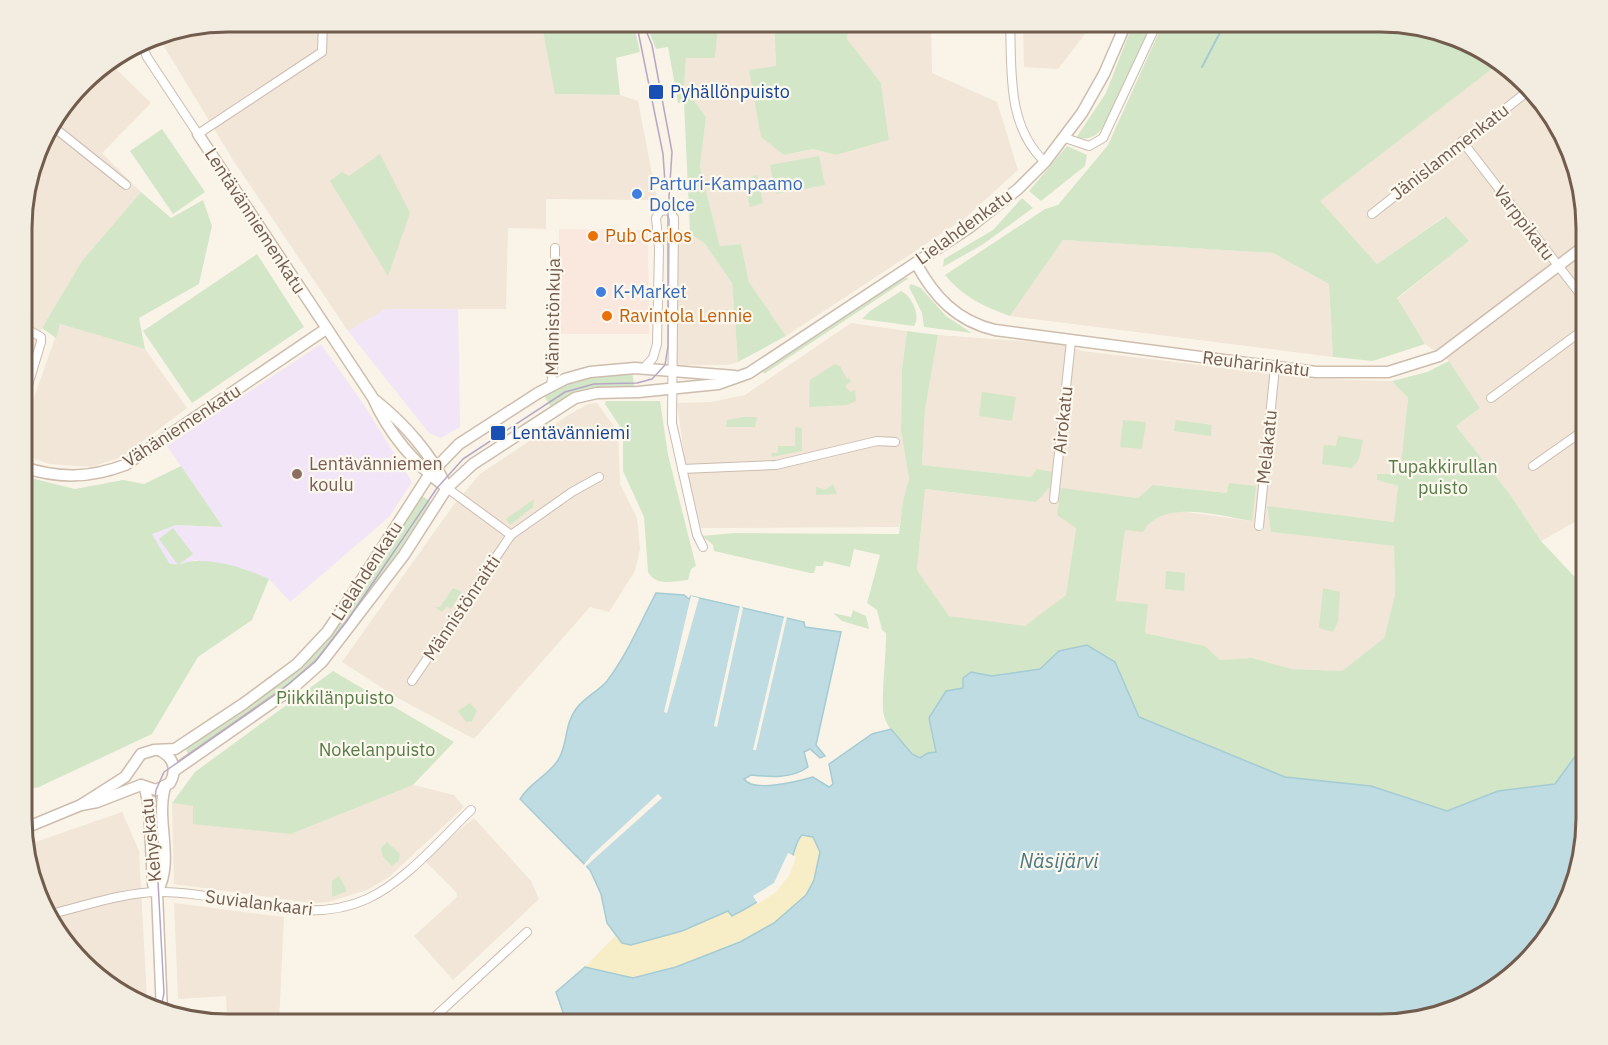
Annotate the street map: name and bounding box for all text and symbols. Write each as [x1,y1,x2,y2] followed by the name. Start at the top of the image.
[670,80,790,103] place label: Pyhällönpuisto
[647,83,665,101] marker: Pyhällönpuisto
[1386,98,1513,205] street label: Jänislammenkatu
[200,143,311,298] street label: Lentävänniemenkatu
[649,172,803,216] place label: Parturi-Kampaamo Dolce
[1489,181,1560,265] street label: Varppikatu
[911,184,1017,269] street label: Lielahdenkatu
[630,187,644,201] marker: Parturi-Kampaamo Dolce
[605,224,692,247] place label: Pub Carlos
[586,229,600,243] marker: Pub Carlos
[540,257,565,376] street label: Männistönkuja
[613,280,687,303] place label: K-Market
[594,285,608,299] marker: K-Market
[619,304,752,327] place label: Ravintola Lennie
[600,309,614,323] marker: Ravintola Lennie
[1201,346,1311,382] street label: Reuharinkatu
[118,379,245,472] street label: Vähäniemenkatu
[1048,385,1078,455] street label: Airokatu
[1251,409,1282,485] street label: Melakatu
[512,421,630,444] place label: Lentävänniemi
[489,424,507,442] marker: Lentävänniemi
[309,452,443,496] place label: Lentävänniemen koulu
[1388,455,1498,499] park label: Tupakkirullan puisto
[290,467,304,481] marker: Lentävänniemen koulu
[326,517,407,625] street label: Lielahdenkatu
[418,551,505,665] street label: Männistönraitti
[276,686,394,709] park label: Piikkilänpuisto
[319,738,435,761] park label: Nokelanpuisto
[135,797,166,883] street label: Kehyskatu
[1019,847,1099,874] water label: Näsijärvi
[204,885,314,921] street label: Suvialankaari

